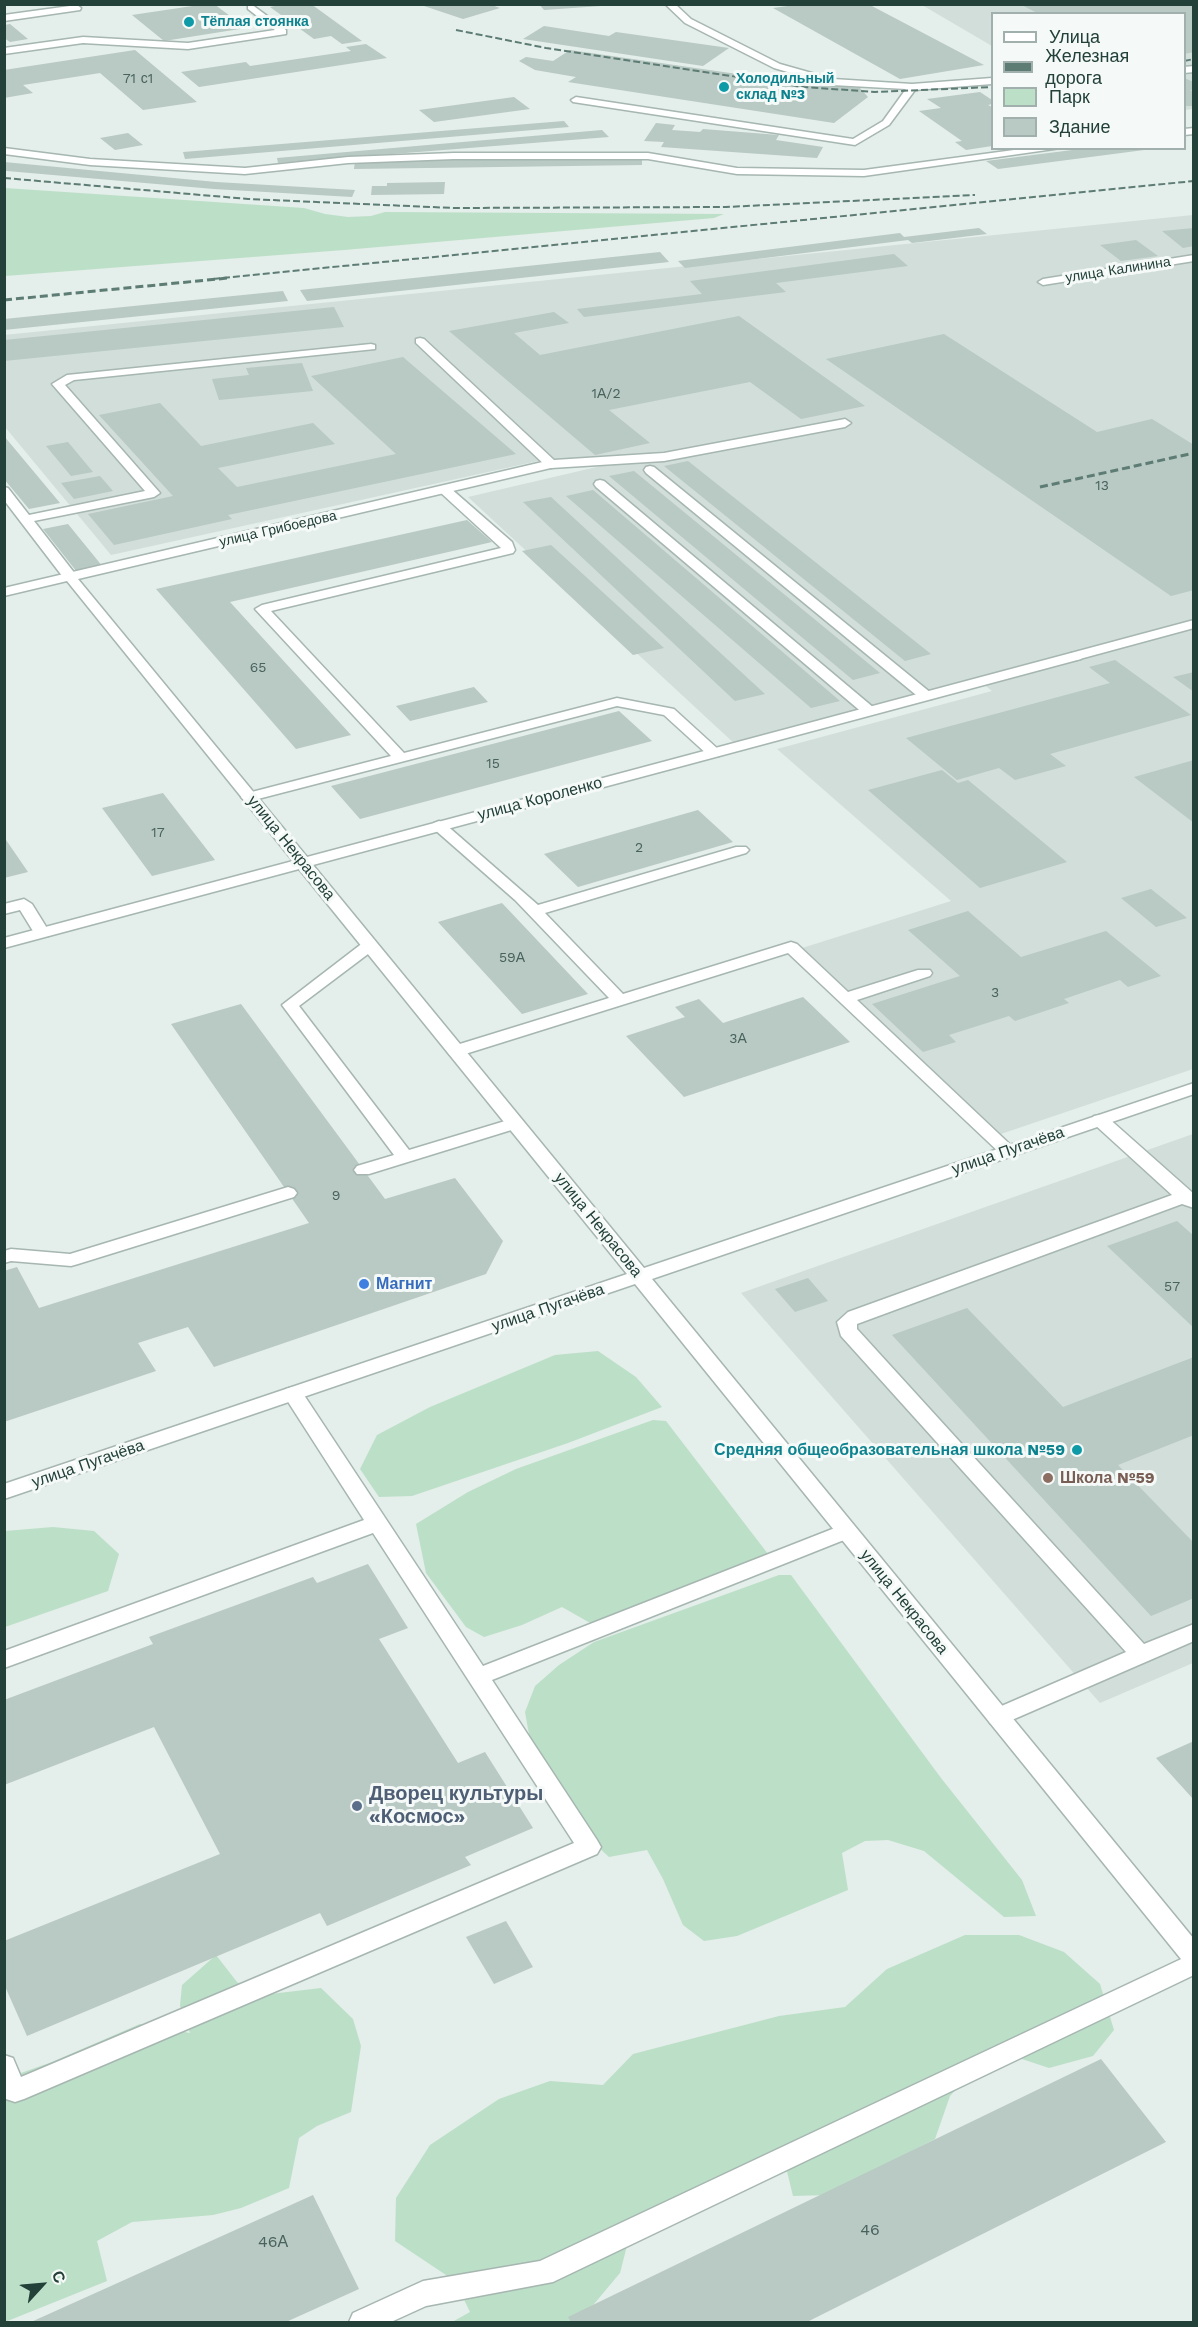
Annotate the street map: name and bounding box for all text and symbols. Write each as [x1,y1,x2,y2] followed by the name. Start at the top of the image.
[991,12,1186,150] legend
[201,14,309,30] place label: Тёплая стоянка
[182,15,196,29] marker: Тёплая стоянка
[1049,26,1100,47] text: Улица
[1045,45,1129,88] text: Железная дорога
[123,71,153,87] house number: 71 с1
[736,71,834,104] place label: Холодильный склад №3
[717,80,731,94] marker: Холодильный склад №3
[1049,86,1090,107] text: Парк
[1049,116,1110,137] text: Здание
[1064,253,1172,287] street label: улица Калинина
[591,386,621,402] house number: 1А/2
[1095,478,1109,494] house number: 13
[218,507,338,551] street label: улица Грибоедова
[250,660,266,676] house number: 65
[486,756,500,772] house number: 15
[476,773,604,825] street label: улица Короленко
[243,792,339,904] street label: улица Некрасова
[151,825,165,841] house number: 17
[635,840,643,856] house number: 2
[499,950,525,966] house number: 59А
[991,985,999,1001] house number: 3
[729,1031,747,1047] house number: 3А
[949,1123,1067,1179] street label: улица Пугачёва
[550,1169,646,1281] street label: улица Некрасова
[332,1188,340,1204] house number: 9
[376,1274,432,1294] place label: Магнит
[357,1277,371,1291] marker: Магнит
[1164,1279,1180,1295] house number: 57
[489,1280,607,1336] street label: улица Пугачёва
[29,1436,147,1492] street label: улица Пугачёва
[714,1440,1065,1460] place label: Средняя общеобразовательная школа №59
[1070,1443,1084,1457] marker: Средняя общеобразовательная школа №59
[1060,1468,1155,1488] place label: Школа №59
[1041,1471,1055,1485] marker: Школа №59
[856,1546,952,1658] street label: улица Некрасова
[369,1782,543,1829] place label: Дворец культуры «Космос»
[350,1799,364,1813] marker: Дворец культуры «Космос»
[860,2220,880,2240] house number: 46
[258,2232,288,2252] house number: 46А
[12,2255,72,2315] north arrow
[48,2268,70,2286] text: С

